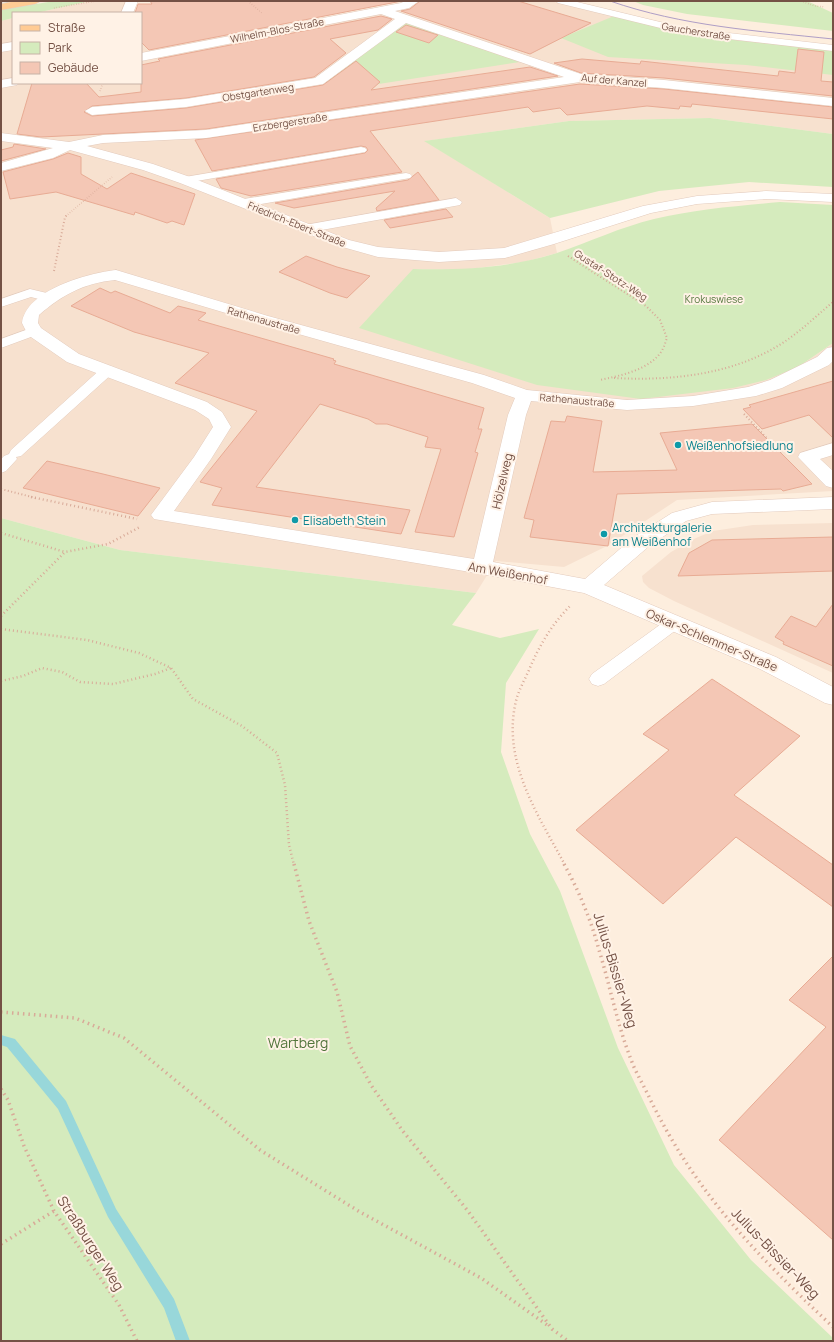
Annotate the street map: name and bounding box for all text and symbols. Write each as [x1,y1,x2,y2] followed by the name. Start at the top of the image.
[12,12,142,84] legend
[229,14,325,46] street label: Wilhelm-Blos-Straße
[48,19,85,36] text: Straße
[661,19,731,43] street label: Gaucherstraße
[48,39,73,56] text: Park
[48,59,99,76] text: Gebäude
[581,70,647,90] street label: Auf der Kanzel
[221,79,295,105] street label: Obstgartenweg
[252,109,328,135] street label: Erzbergerstraße
[246,198,348,250] street label: Friedrich-Ebert-Straße
[572,246,651,304] street label: Gustaf-Stotz-Weg
[685,292,743,306] park label: Krokuswiese
[226,303,302,337] street label: Rathenaustraße
[539,390,615,410] street label: Rathenaustraße
[686,437,793,454] place label: Weißenhofsiedlung
[673,440,683,450] marker: Weißenhofsiedlung
[487,451,517,511] street label: Hölzelweg
[303,512,386,529] place label: Elisabeth Stein
[290,515,300,525] marker: Elisabeth Stein
[612,519,712,550] place label: Architekturgalerie am Weißenhof
[599,529,609,539] marker: Architekturgalerie am Weißenhof
[467,558,550,588] street label: Am Weißenhof
[643,605,781,675] street label: Oskar-Schlemmer-Straße
[589,910,643,1030] street label: Julius-Bissier-Weg
[268,1033,328,1052] park label: Wartberg
[53,1192,129,1294] street label: Straßburger Weg
[728,1203,824,1303] street label: Julius-Bissier-Weg

